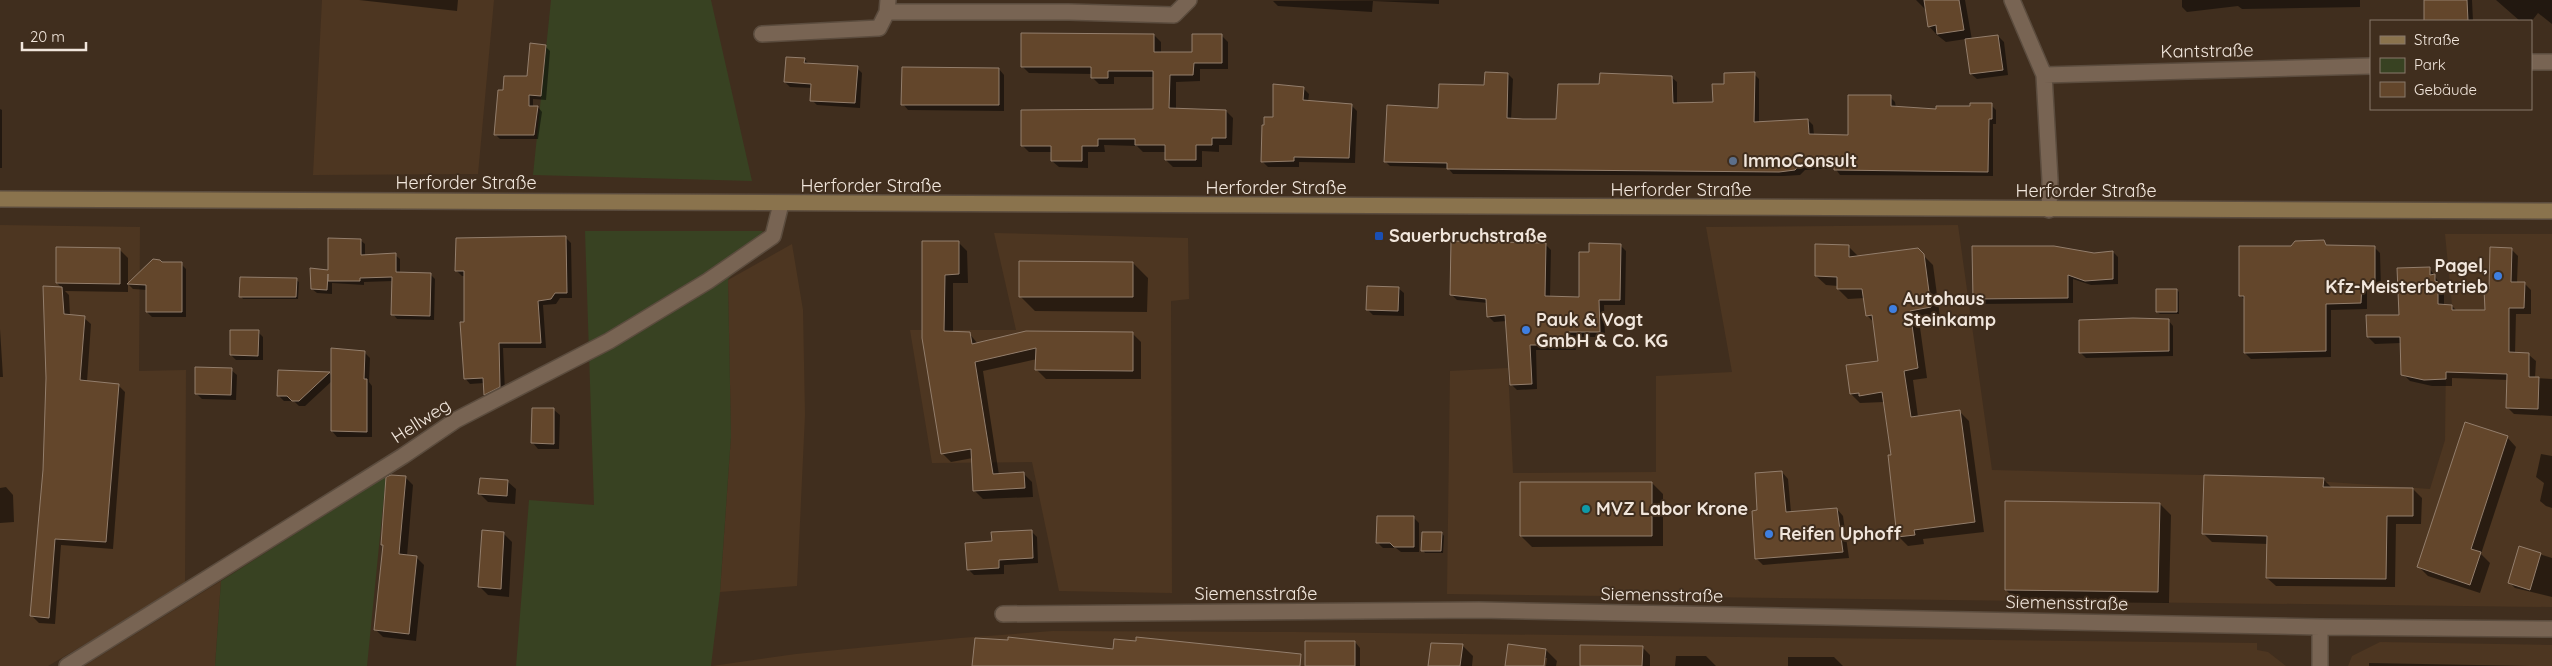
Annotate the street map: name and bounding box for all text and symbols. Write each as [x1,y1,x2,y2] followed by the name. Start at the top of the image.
[22,20,86,52] scale bar
[2370,20,2532,110] legend
[30,27,65,46] text: 20 m
[2414,30,2460,49] text: Straße
[2160,38,2254,63] street label: Kantstraße
[2414,55,2446,74] text: Park
[2414,80,2477,99] text: Gebäude
[1743,149,1857,172] place label: ImmoConsult
[1727,155,1739,167] marker: ImmoConsult
[395,171,537,194] street label: Herforder Straße
[800,174,942,197] street label: Herforder Straße
[1205,176,1347,199] street label: Herforder Straße
[1610,178,1752,201] street label: Herforder Straße
[2015,179,2157,202] street label: Herforder Straße
[1389,224,1547,247] place label: Sauerbruchstraße
[1373,230,1385,242] marker: Sauerbruchstraße
[2325,254,2488,298] place label: Pagel, Kfz-Meisterbetrieb
[2492,270,2504,282] marker: Pagel, Kfz-Meisterbetrieb
[1903,287,1996,331] place label: Autohaus Steinkamp
[1887,303,1899,315] marker: Autohaus Steinkamp
[1536,308,1668,352] place label: Pauk & Vogt GmbH & Co. KG
[1520,324,1532,336] marker: Pauk & Vogt GmbH & Co. KG
[387,393,455,448] street label: Hellweg
[1596,497,1748,520] place label: MVZ Labor Krone
[1580,503,1592,515] marker: MVZ Labor Krone
[1779,522,1902,545] place label: Reifen Uphoff
[1763,528,1775,540] marker: Reifen Uphoff
[1195,582,1317,605] street label: Siemensstraße
[1600,582,1724,607] street label: Siemensstraße
[2005,590,2129,615] street label: Siemensstraße

